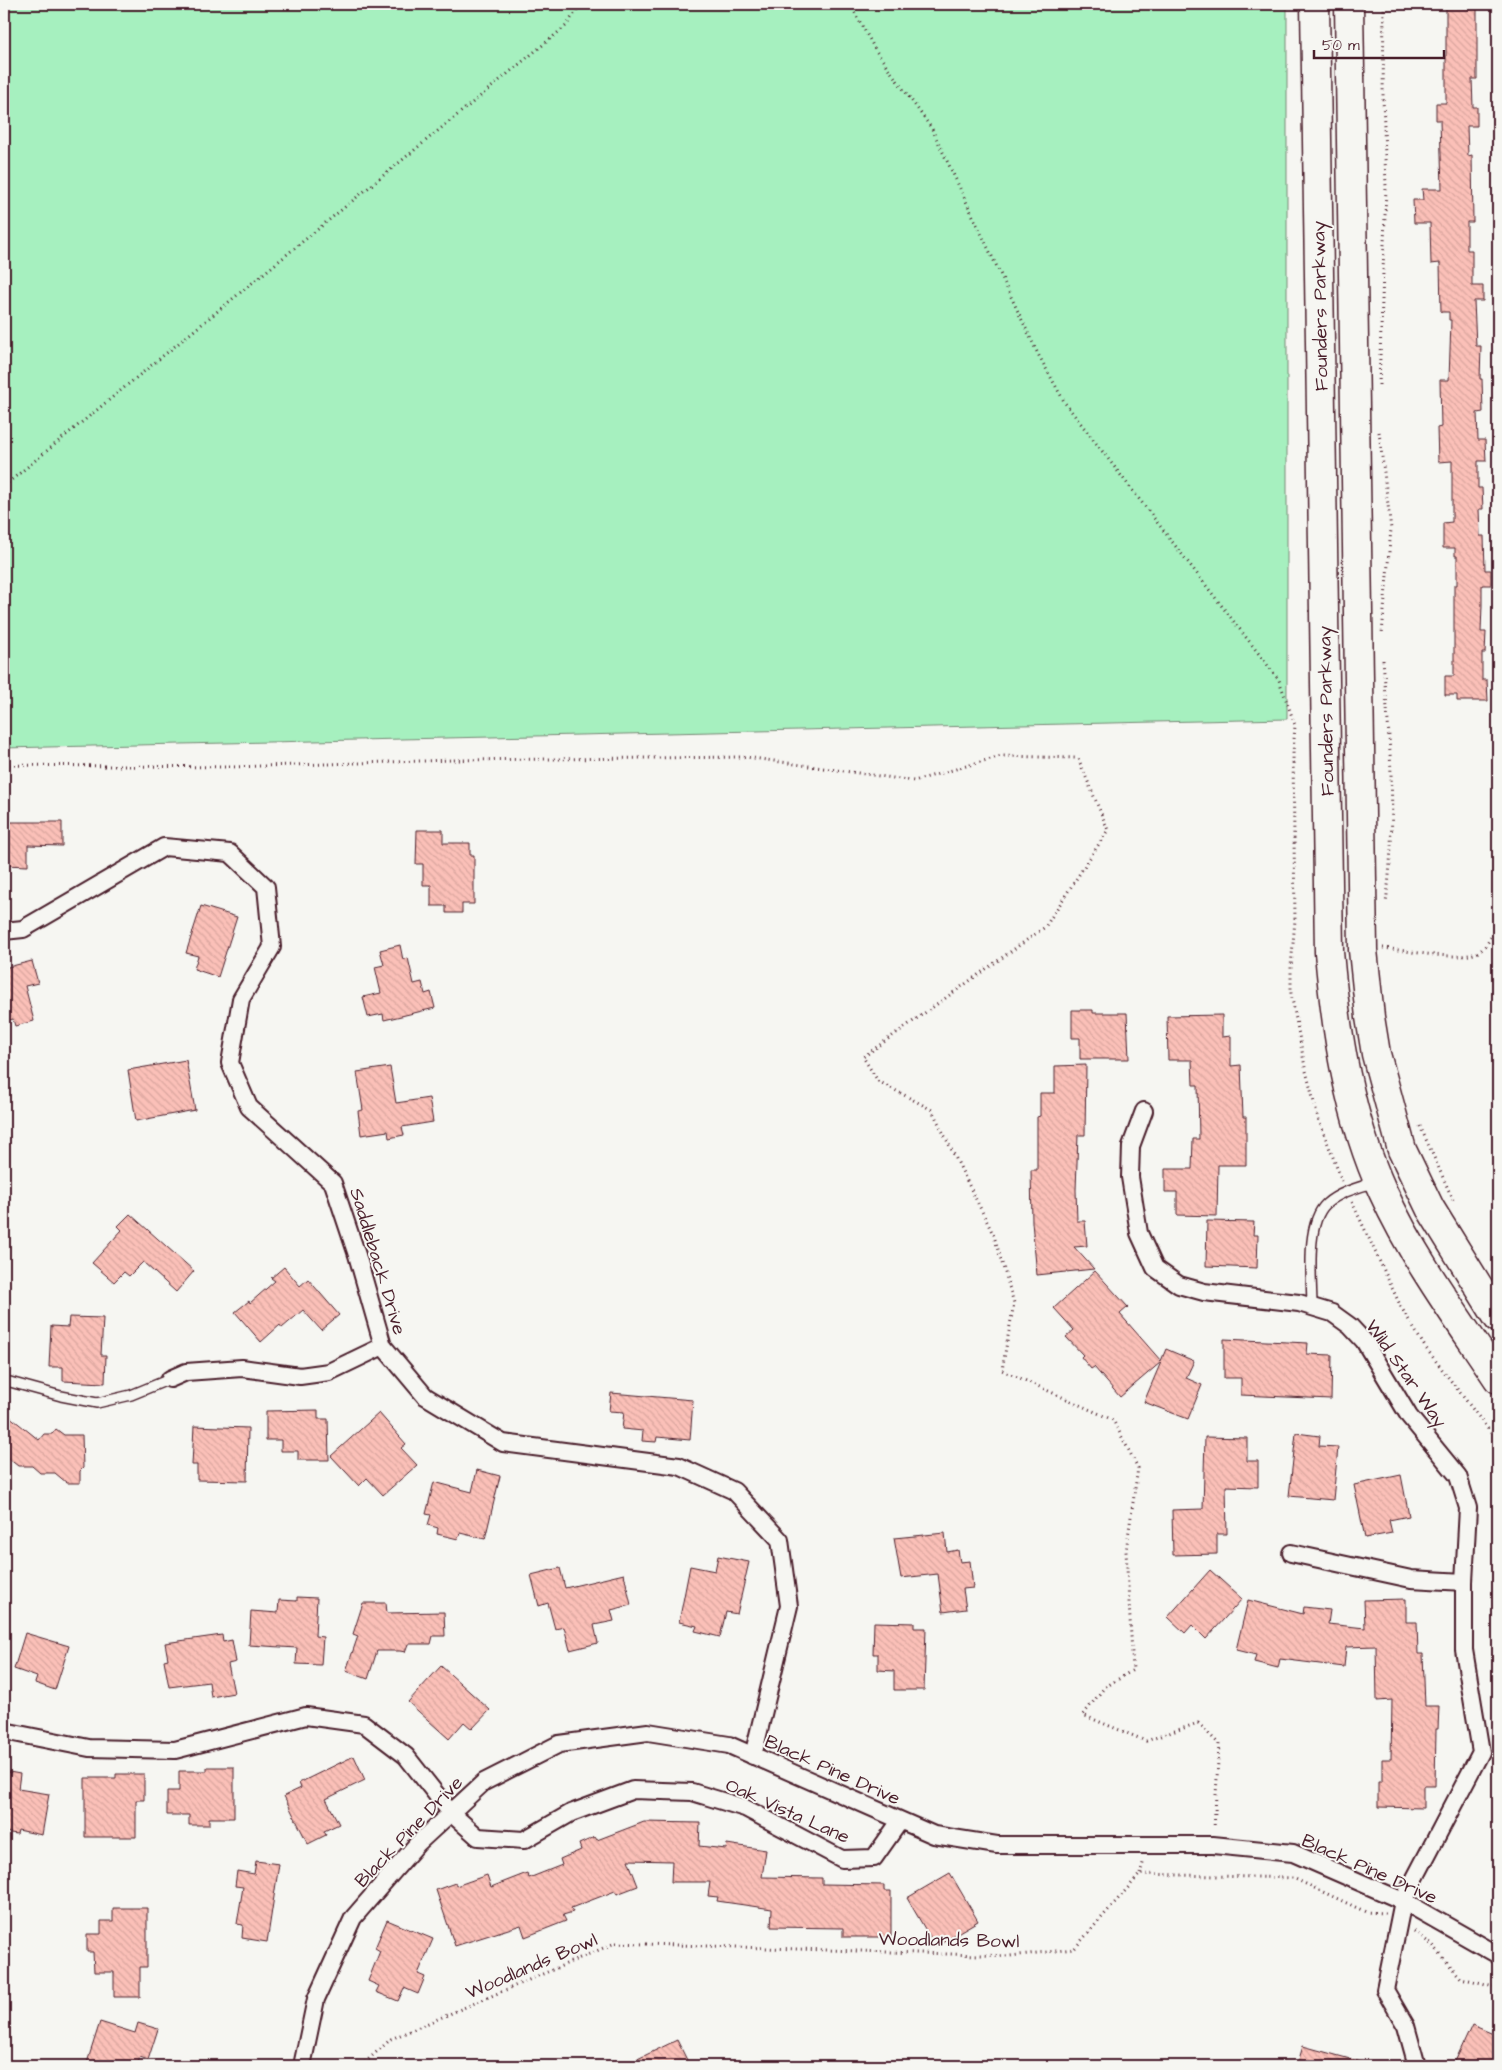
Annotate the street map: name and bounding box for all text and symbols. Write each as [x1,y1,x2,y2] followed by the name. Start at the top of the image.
[1314,28,1444,60] scale bar
[1322,35,1360,56] text: 50 m
[1306,220,1336,391] street label: Founders Parkway
[1312,625,1342,796] street label: Founders Parkway
[342,1185,413,1338] street label: Saddleback Drive
[1358,1314,1453,1435] street label: Wild Star Way
[760,1728,904,1812] street label: Black Pine Drive
[349,1770,469,1894] street label: Black Pine Drive
[721,1772,854,1851] street label: Oak Vista Lane
[1297,1827,1441,1911] street label: Black Pine Drive
[462,1926,602,2006] street label: Woodlands Bowl
[878,1926,1019,1955] street label: Woodlands Bowl

